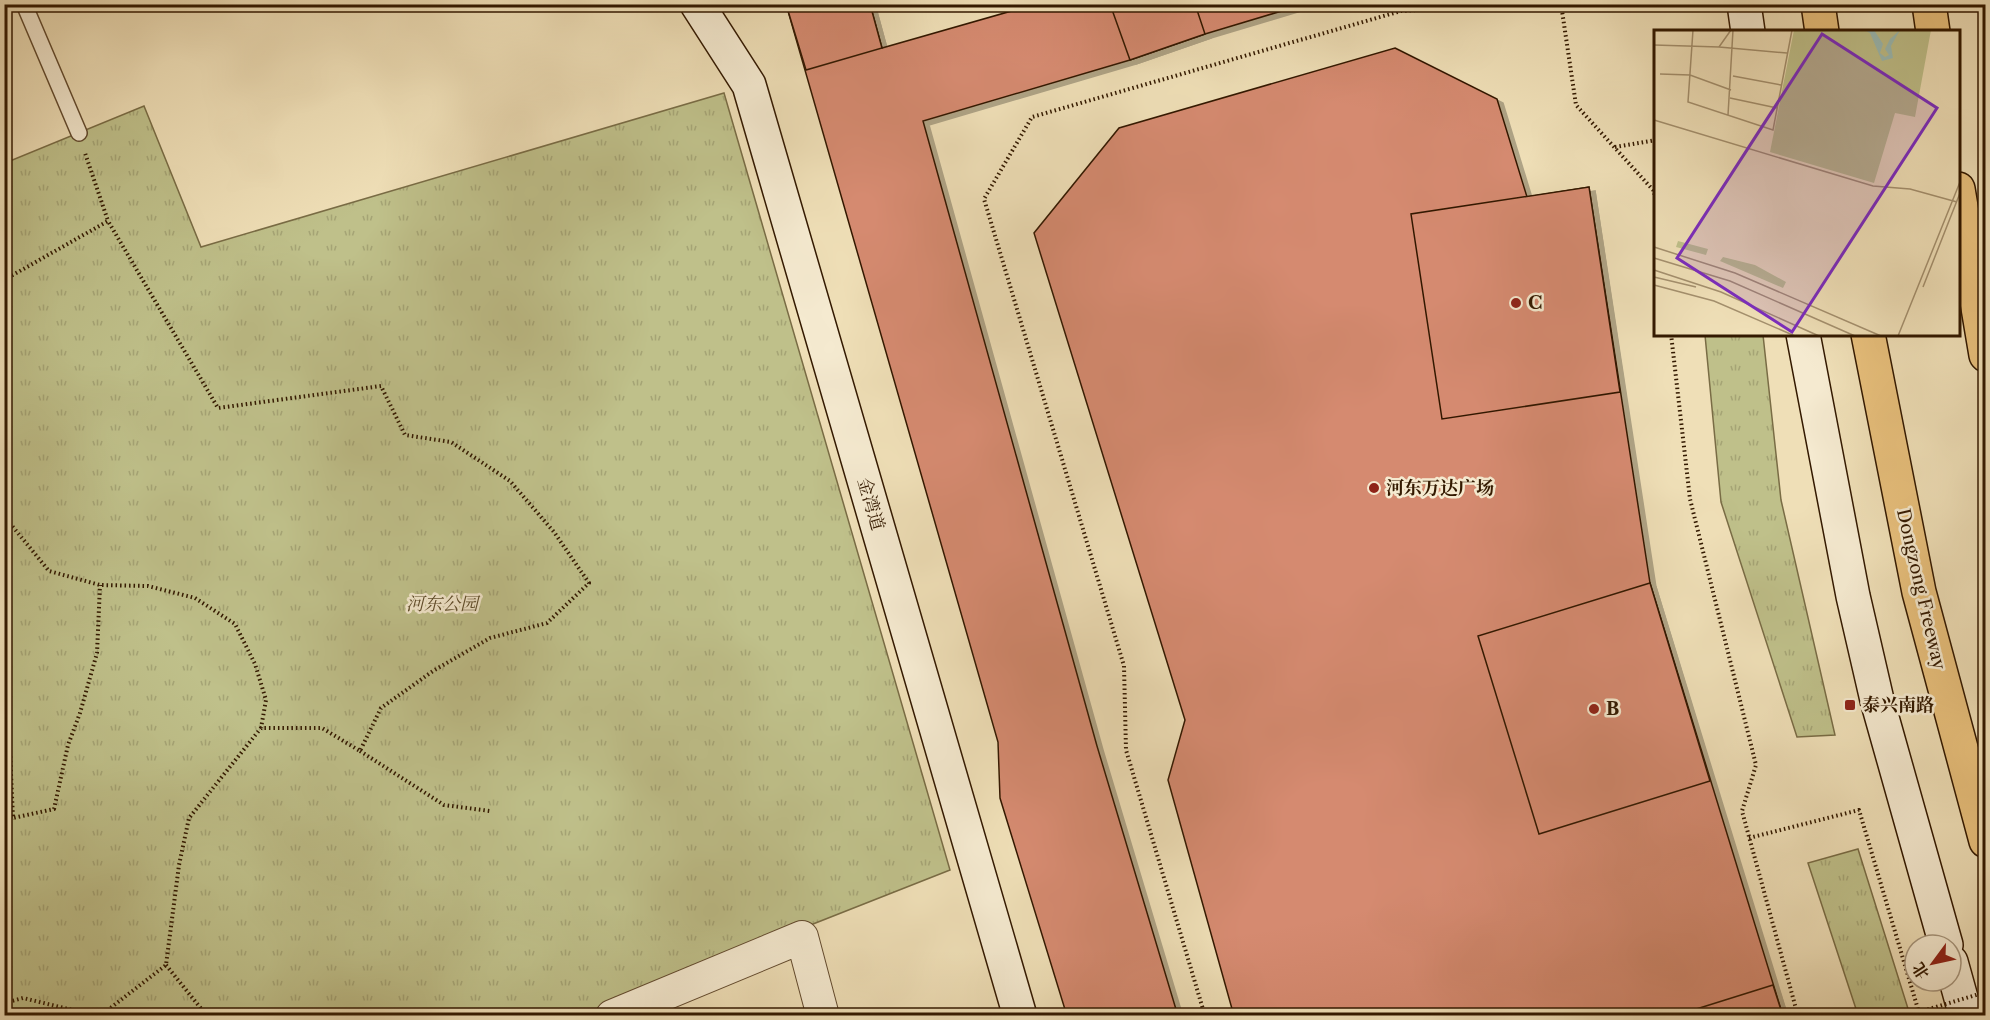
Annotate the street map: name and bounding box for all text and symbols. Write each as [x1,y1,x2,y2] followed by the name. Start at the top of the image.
[1654,30,1960,336] inset map
[1528,292,1542,314] place label: C
[1509,296,1523,310] marker: C
[853,475,889,533] street label: 金湾道
[1386,477,1494,499] place label: 河东万达广场
[1367,481,1381,495] marker: 河东万达广场
[1892,506,1950,673] street label: Dongzong Freeway
[406,593,481,615] park label: 河东公园
[1862,694,1934,716] place label: 泰兴南路
[1606,698,1619,720] place label: B
[1843,698,1857,712] marker: 泰兴南路
[1587,702,1601,716] marker: B
[1903,933,1963,993] north arrow
[1908,959,1933,983] text: 北

